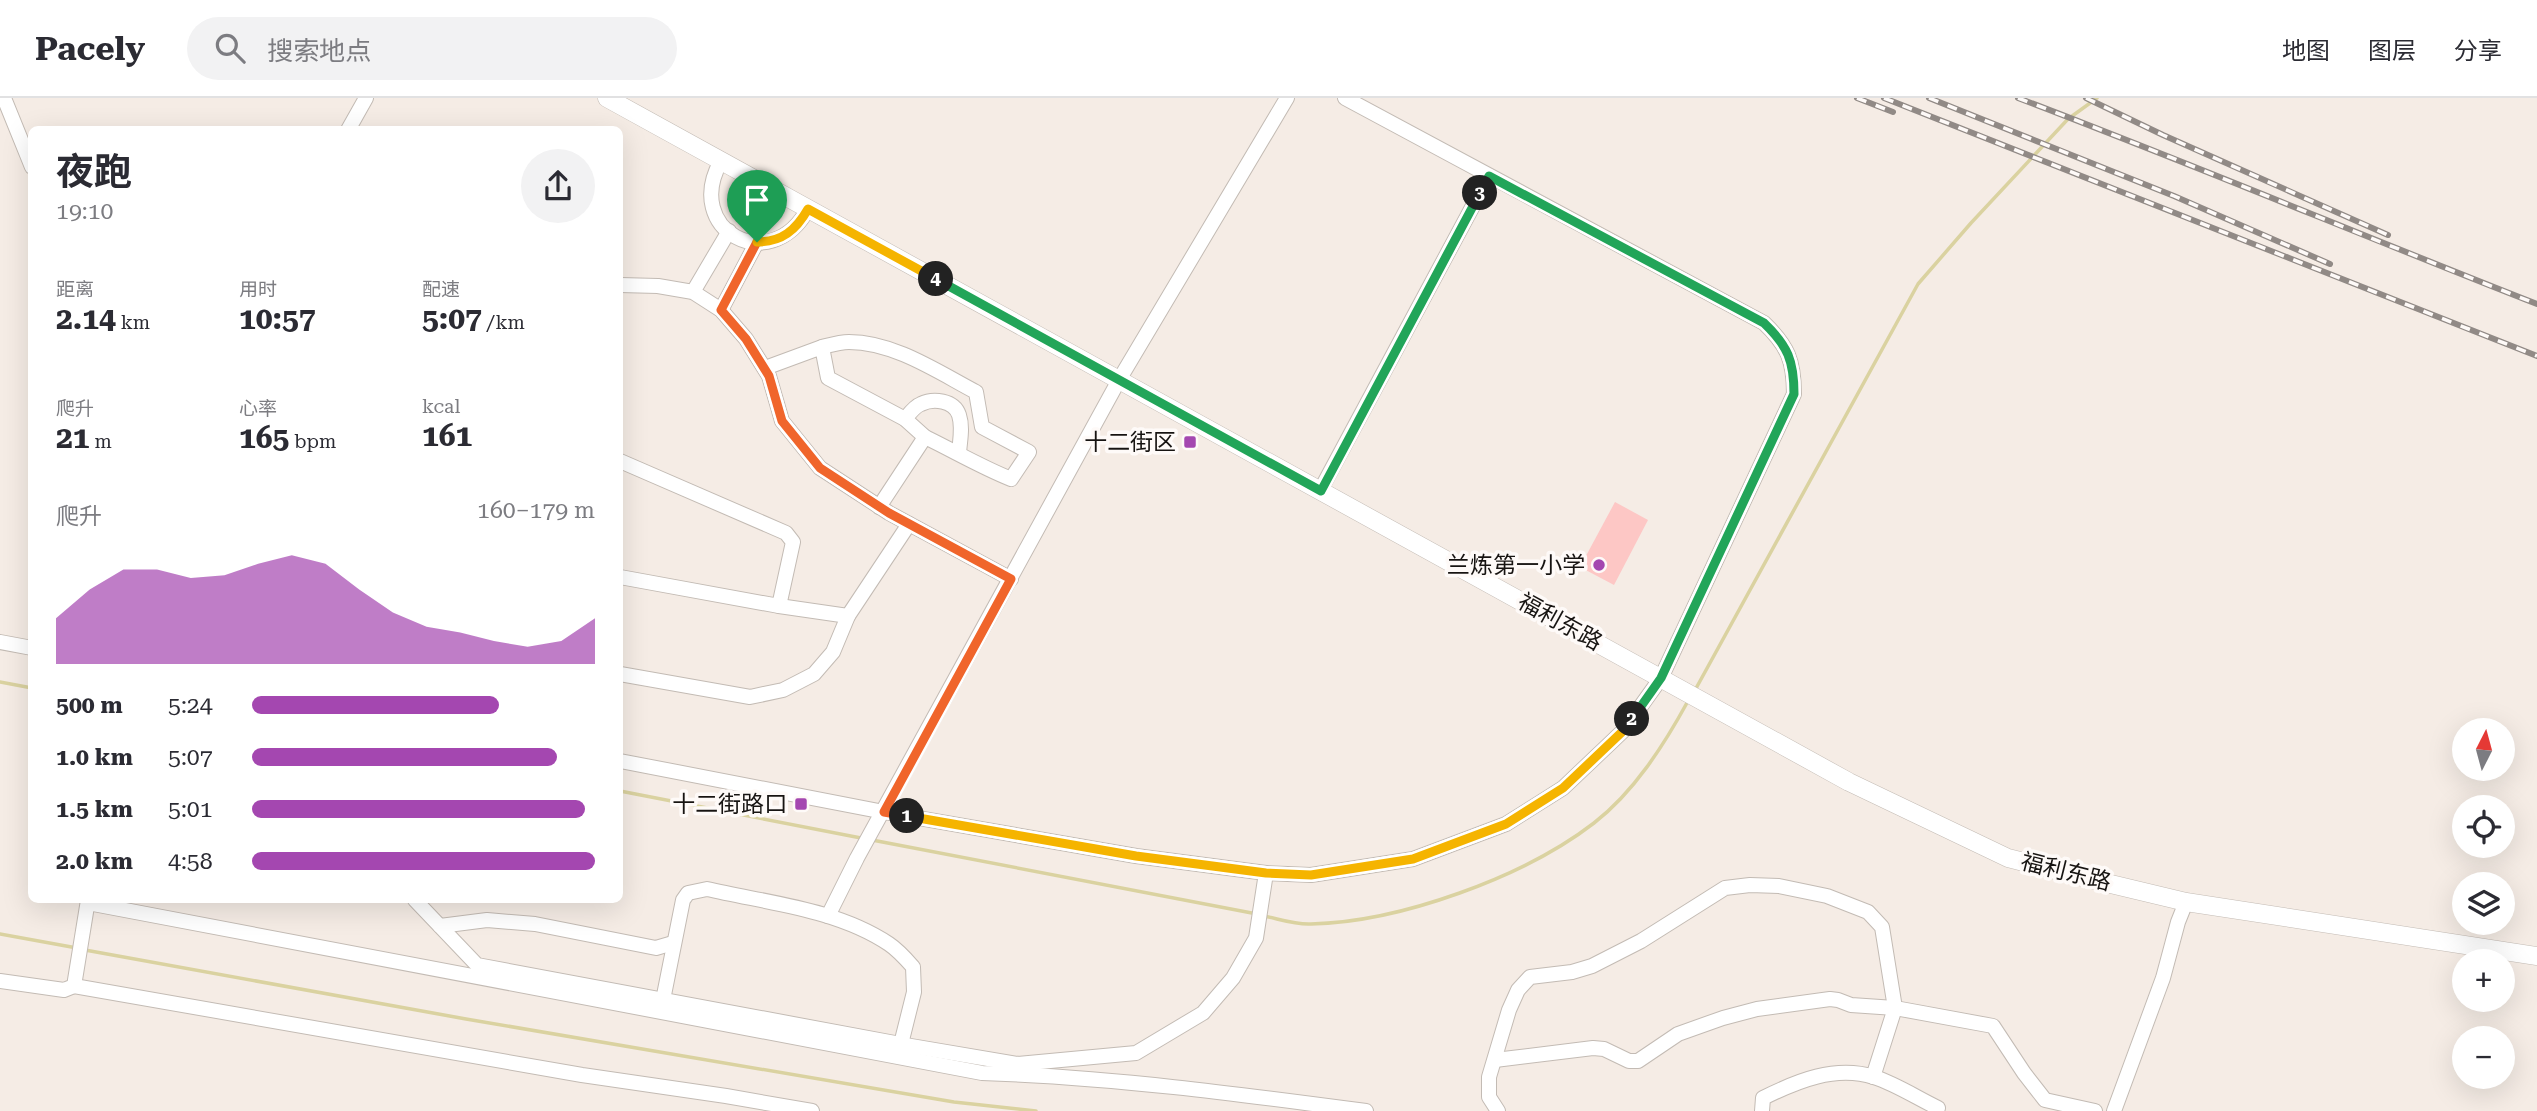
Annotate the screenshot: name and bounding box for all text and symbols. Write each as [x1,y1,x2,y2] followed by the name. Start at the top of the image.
[187,17,677,80] search box
[35,29,145,68] text: Pacely
[211,29,249,67] icon: search
[267,36,371,66] text: 搜索地点
[2282,37,2330,65] text: 地图
[2368,37,2416,65] text: 图层
[2454,37,2502,65] text: 分享
[521,149,595,223] button: share
[56,150,132,194] text: 夜跑
[727,170,787,242] pin
[1462,176,1498,210] pin: 3
[738,181,776,219] icon: arrive
[1474,181,1485,204] text: 3
[56,198,113,225] text: 19:10
[918,262,954,296] pin: 4
[930,267,941,290] text: 4
[56,278,94,301] text: 距离
[239,278,277,301] text: 用时
[422,278,460,301] text: 配速
[56,301,116,336] text: 2.14
[239,301,316,336] text: 10:57
[422,301,482,336] text: 5:07
[116,311,150,334] text: km
[482,311,525,334] text: /km
[422,395,460,418] text: kcal
[56,397,94,420] text: 爬升
[239,397,277,420] text: 心率
[422,418,472,453] text: 161
[56,420,90,455] text: 21
[239,420,289,455] text: 165
[1084,429,1176,456] place label: 十二街区
[90,430,112,453] text: m
[289,430,336,453] text: bpm
[1182,434,1198,450] marker: 十二街区
[477,497,595,524] text: 160–179 m
[56,503,102,530] text: 爬升
[1447,552,1585,579] place label: 兰炼第一小学
[1591,557,1607,573] marker: 兰炼第一小学
[1513,588,1607,656] street label: 福利东路
[56,692,123,719] text: 500 m
[168,692,213,719] text: 5:24
[1614,702,1650,736] pin: 2
[1626,707,1637,730] text: 2
[2452,718,2515,780] north arrow
[2452,718,2515,1089] map controls
[56,744,133,771] text: 1.0 km
[168,744,213,771] text: 5:07
[672,791,787,818] place label: 十二街路口
[2452,795,2515,858] button: locate
[56,796,133,823] text: 1.5 km
[168,796,213,823] text: 5:01
[793,796,809,812] marker: 十二街路口
[890,798,925,834] pin: 1
[901,804,912,827] text: 1
[56,848,133,875] text: 2.0 km
[168,848,213,875] text: 4:58
[2018,848,2114,896] street label: 福利东路
[2452,872,2515,935] button: layers
[2452,949,2515,1012] button: +
[2452,1026,2515,1089] button: −

